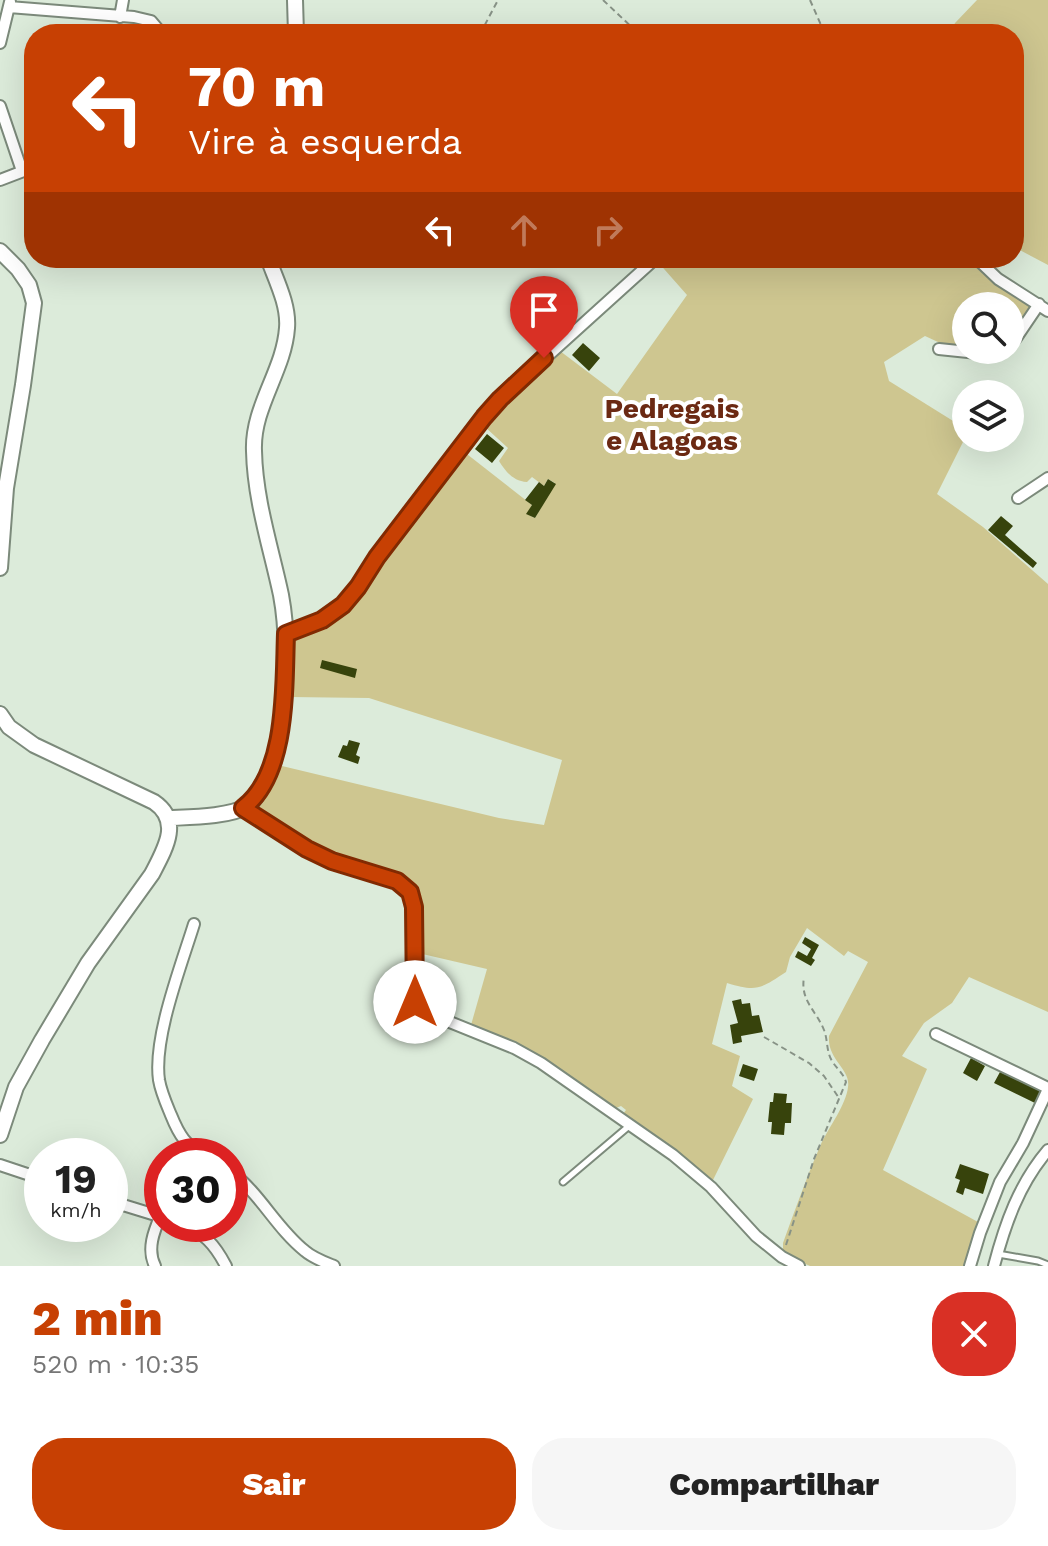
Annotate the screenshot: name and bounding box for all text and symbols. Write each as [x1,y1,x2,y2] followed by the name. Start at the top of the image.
[188,54,325,120] text: 70 m
[56,56,160,160] icon: left
[188,121,462,163] text: Vire à esquerda
[418,208,462,252] icon: left
[502,208,546,252] icon: ahead
[586,208,630,252] icon: right
[510,276,578,358] pin
[522,288,566,332] icon: arrive
[952,292,1024,452] map controls
[952,292,1024,364] button: search
[952,380,1024,452] button: layers
[604,392,740,457] district label: Pedregais e Alagoas
[373,960,457,1044] position arrow
[144,1138,248,1242] speed limit sign: 30
[55,1156,97,1203] text: 19
[50,1198,102,1222] text: km/h
[32,1290,163,1347] text: 2 min
[932,1292,1016,1376] button: close
[32,1349,200,1379] text: 520 m · 10:35
[32,1438,516,1530] button: Sair
[532,1438,1016,1530] button: Compartilhar

